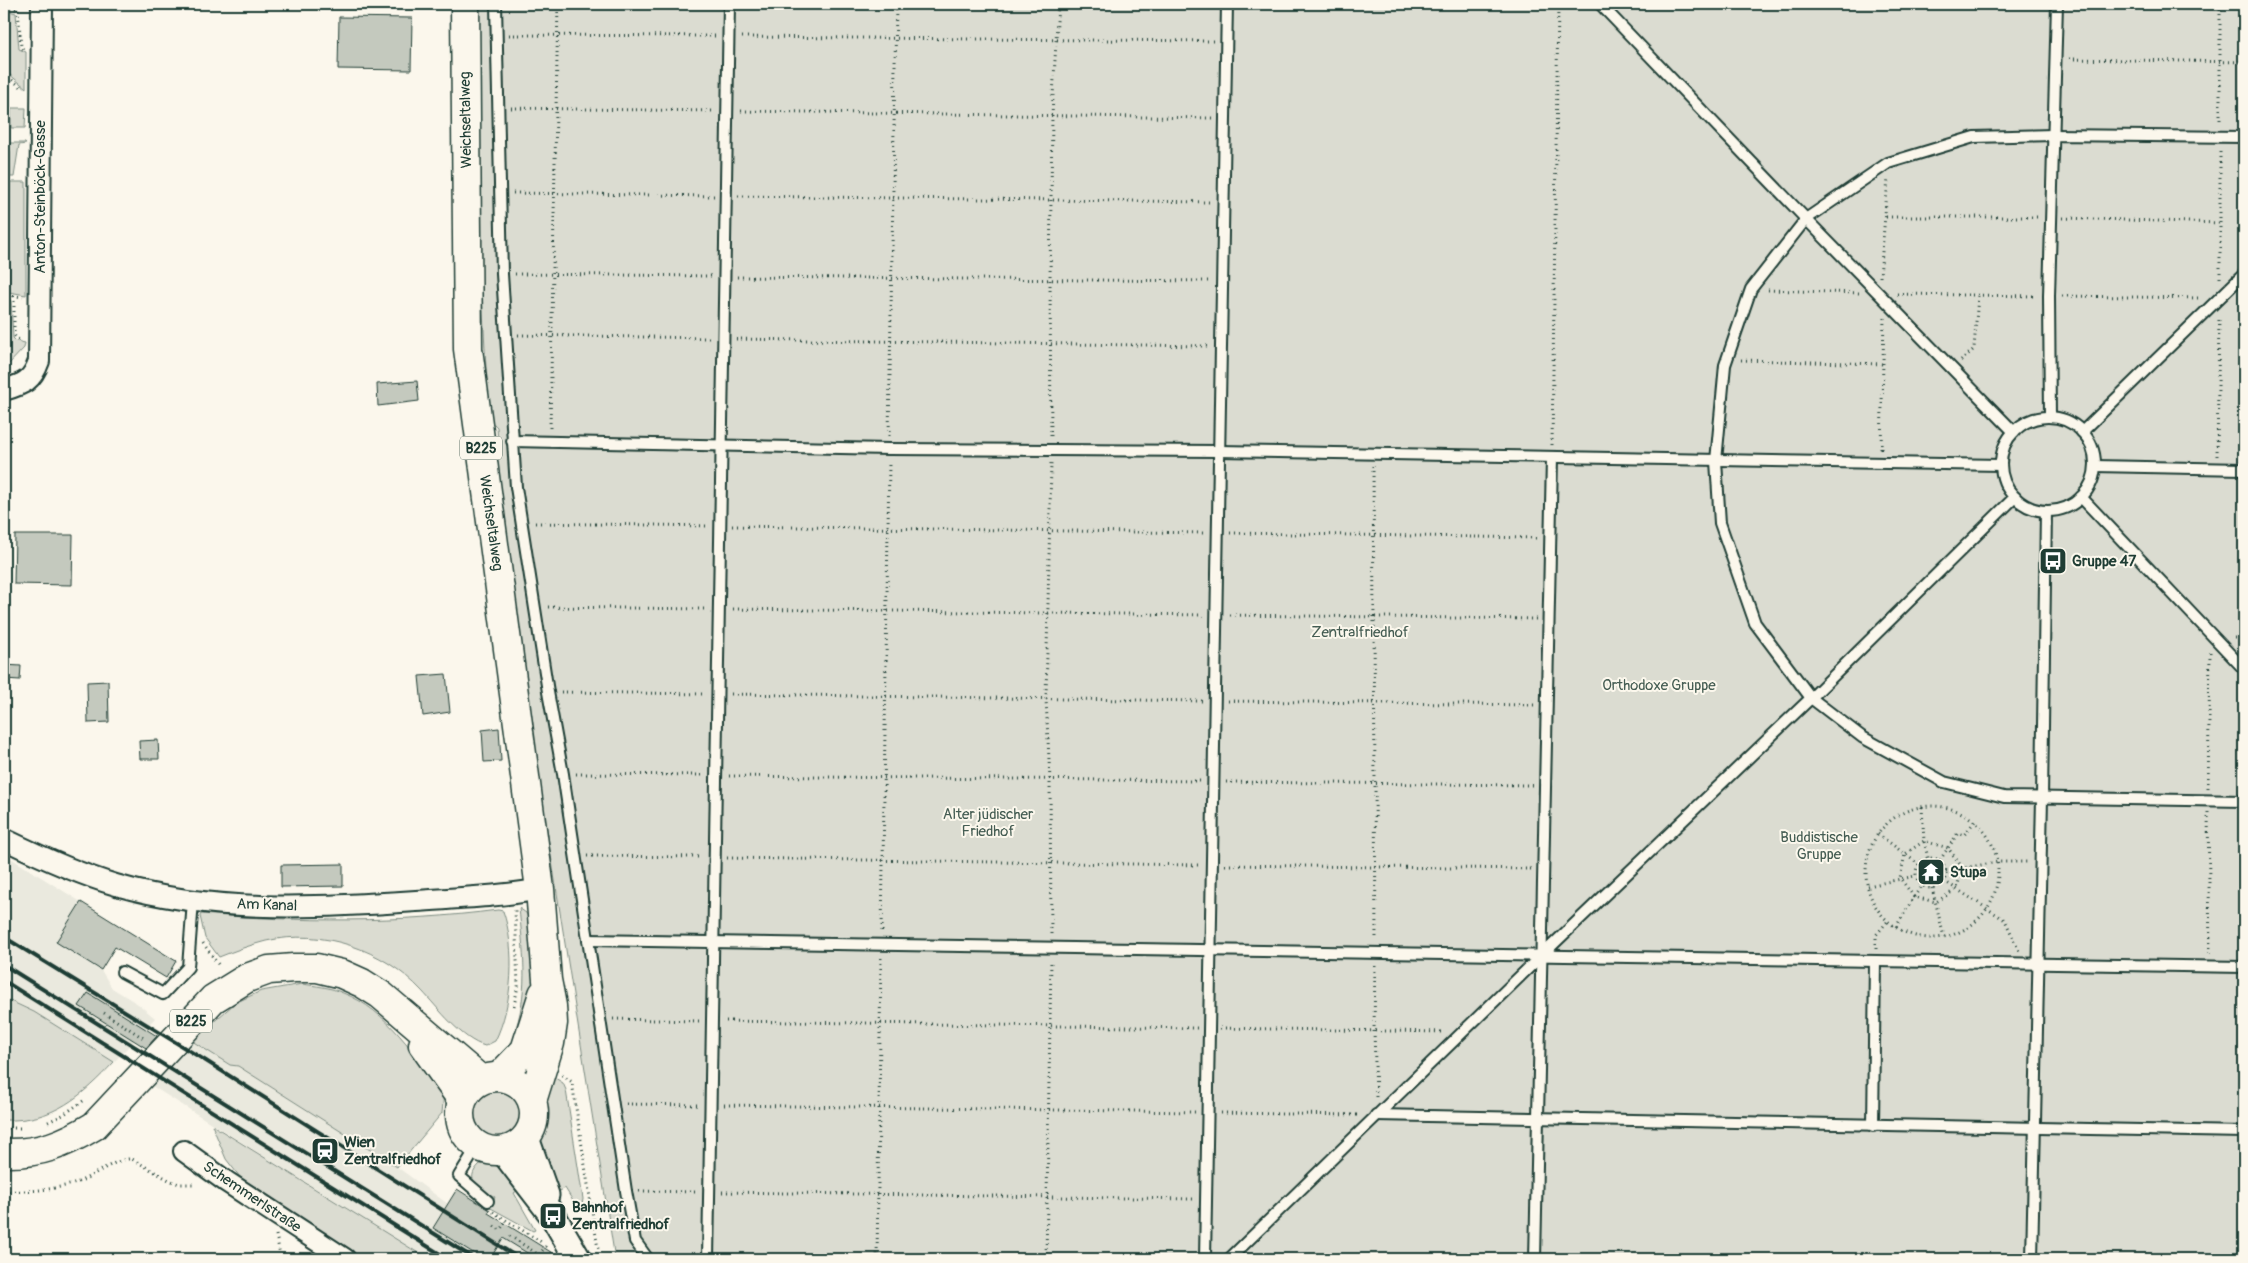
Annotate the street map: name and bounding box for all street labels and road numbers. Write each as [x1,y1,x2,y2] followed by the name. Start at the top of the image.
[456,71,476,169] street label: Weichseltalweg
[31,120,50,274] street label: Anton-Steinböck-Gasse
[460,436,502,459] road number: B225
[475,474,507,572] street label: Weichseltalweg
[236,894,298,916] street label: Am Kanal
[170,1009,212,1032] road number: B225
[199,1157,305,1237] street label: Schemmerlstraße

